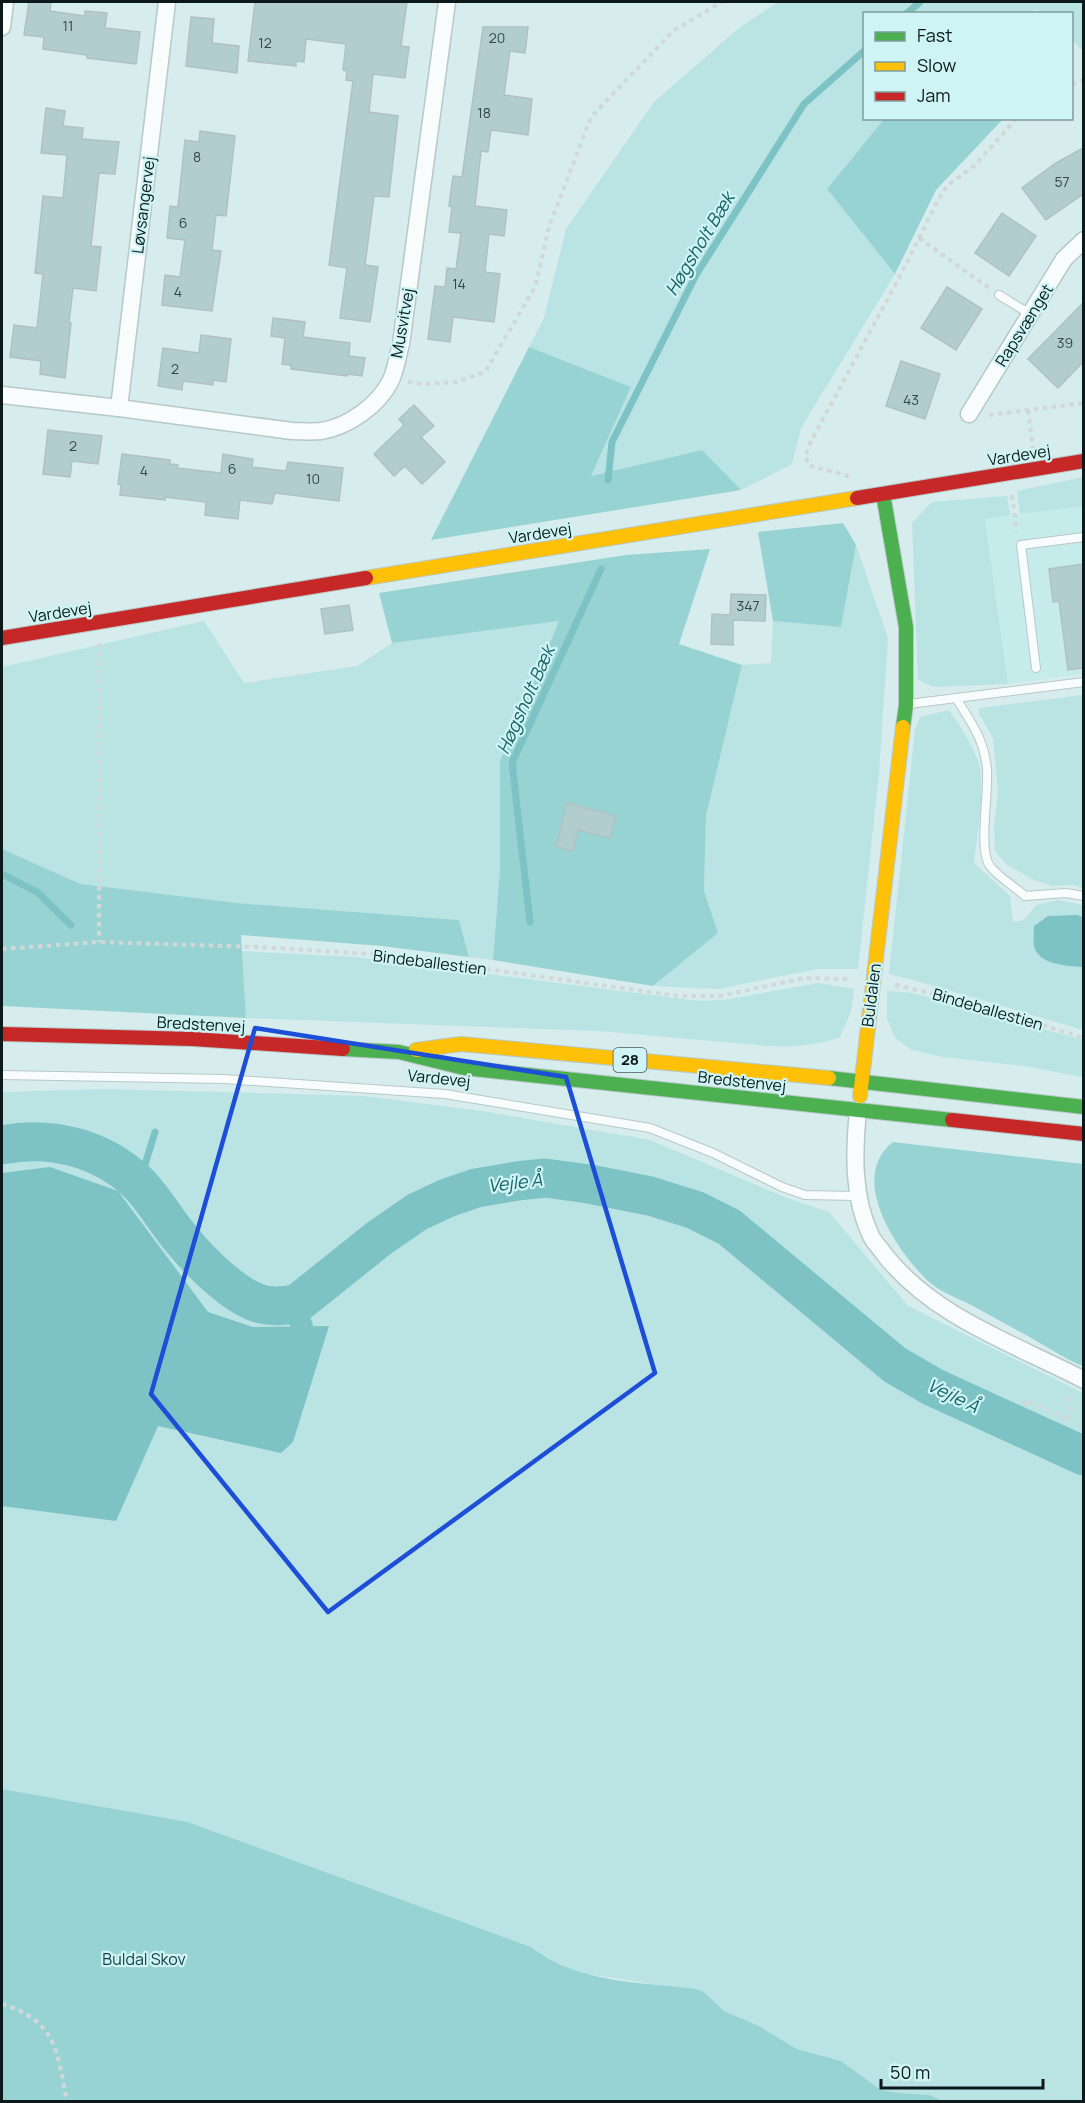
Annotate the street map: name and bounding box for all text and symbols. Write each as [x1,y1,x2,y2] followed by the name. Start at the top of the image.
[863,12,1073,120] legend
[63,16,73,35] house number: 11
[917,23,952,47] text: Fast
[489,28,505,47] house number: 20
[258,33,272,52] house number: 12
[917,53,957,77] text: Slow
[917,83,951,107] text: Jam
[477,103,491,122] house number: 18
[193,147,201,166] house number: 8
[126,155,160,255] street label: Løvsangervej
[1054,172,1070,191] house number: 57
[659,185,741,300] water label: Høgsholt Bæk
[179,213,187,232] house number: 6
[452,274,466,293] house number: 14
[990,279,1058,371] street label: Rapsvænget
[174,282,182,301] house number: 4
[385,286,419,360] street label: Musvitvej
[1057,333,1073,352] house number: 39
[171,359,179,378] house number: 2
[903,390,919,409] house number: 43
[69,436,77,455] house number: 2
[986,439,1052,471] street label: Vardevej
[228,459,236,478] house number: 6
[140,461,148,480] house number: 4
[306,469,320,488] house number: 10
[507,517,573,549] street label: Vardevej
[27,596,93,628] street label: Vardevej
[736,596,760,615] house number: 347
[490,639,561,758] water label: Høgsholt Bæk
[372,944,488,980] street label: Bindeballestien
[856,962,886,1028] street label: Buldalen
[930,983,1046,1035] street label: Bindeballestien
[156,1011,246,1037] street label: Bredstenvej
[614,1048,646,1072] road number: 28
[406,1064,472,1092] street label: Vardevej
[697,1065,787,1097] street label: Bredstenvej
[486,1167,544,1197] water label: Vejle Å
[924,1372,984,1418] water label: Vejle Å
[102,1948,186,1970] park label: Buldal Skov
[881,2052,1043,2090] scale bar
[890,2060,930,2084] text: 50 m

